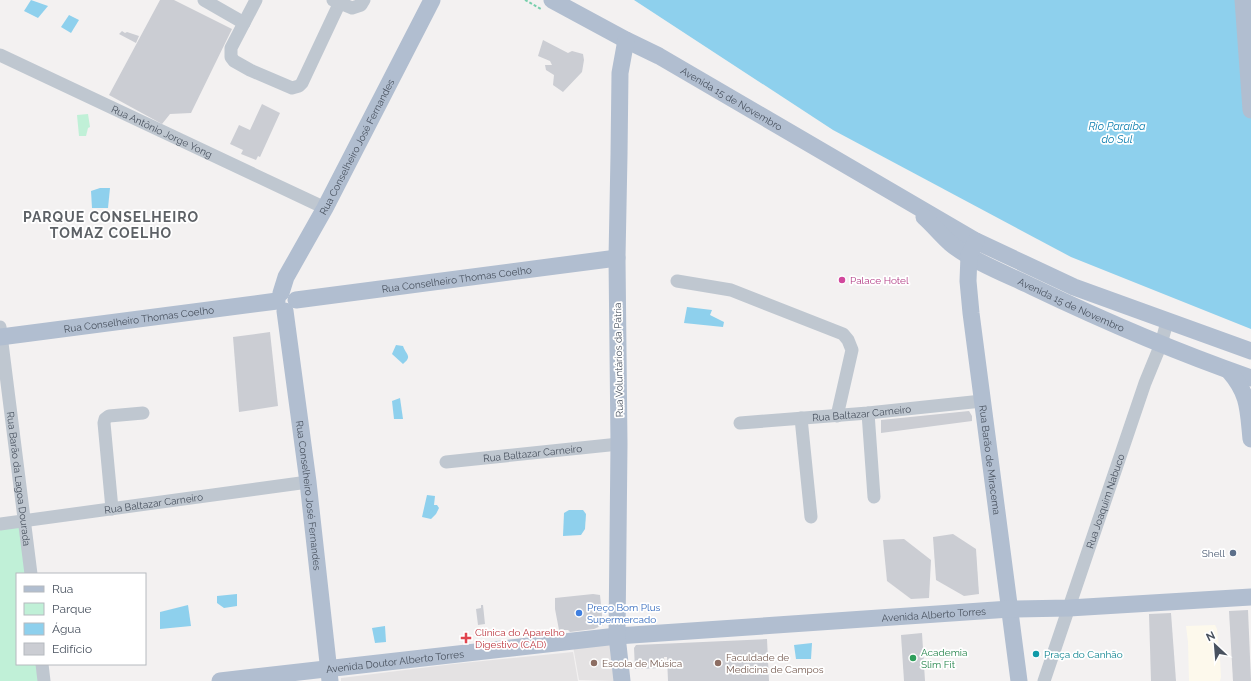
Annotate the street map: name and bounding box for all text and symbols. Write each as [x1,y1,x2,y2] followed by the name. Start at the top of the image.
[679,65,784,133] street label: Avenida 15 de Novembro
[317,77,397,217] street label: Rua Conselheiro José Fernandes
[110,103,214,160] street label: Rua Antônio Jorge Yong
[1089,120,1146,146] water label: Rio Paraíba do Sul
[23,209,199,241] district label: PARQUE CONSELHEIRO TOMAZ COELHO
[381,264,532,295] street label: Rua Conselheiro Thomas Coelho
[837,275,847,285] marker: Palace Hotel
[850,275,909,286] place label: Palace Hotel
[1016,276,1126,334] street label: Avenida 15 de Novembro
[612,303,625,417] street label: Rua Voluntários da Pátria
[63,304,215,335] street label: Rua Conselheiro Thomas Coelho
[812,403,912,423] street label: Rua Baltazar Carneiro
[977,404,1002,516] street label: Rua Barão de Miracema
[5,411,32,547] street label: Rua Barão da Lagoa Dourada
[294,420,323,571] street label: Rua Conselheiro José Fernandes
[483,443,583,464] street label: Rua Baltazar Carneiro
[1084,453,1127,550] street label: Rua Joaquim Nabuco
[104,491,204,516] street label: Rua Baltazar Carneiro
[1202,548,1225,559] place label: Shell
[1228,548,1238,558] marker: Shell
[16,573,146,665] legend
[52,582,73,596] text: Rua
[52,602,92,616] text: Parque
[587,602,661,625] place label: Preço Bom Plus Supermercado
[881,606,986,624] street label: Avenida Alberto Torres
[574,608,584,618] marker: Preço Bom Plus Supermercado
[52,622,81,636] text: Água
[1195,625,1235,665] north arrow
[475,627,565,650] place label: Clínica do Aparelho Digestivo (CAD)
[1204,629,1217,644] text: N
[460,632,472,644] marker: Clínica do Aparelho Digestivo (CAD)
[52,642,92,656] text: Edifício
[921,647,967,670] place label: Academia Slim Fit
[325,648,465,675] street label: Avenida Doutor Alberto Torres
[1031,649,1041,659] marker: Praça do Canhão
[1044,649,1123,660] place label: Praça do Canhão
[726,652,824,675] place label: Faculdade de Medicina de Campos
[908,653,918,663] marker: Academia Slim Fit
[589,658,599,668] marker: Escola de Música
[602,658,682,669] place label: Escola de Música
[713,658,723,668] marker: Faculdade de Medicina de Campos

